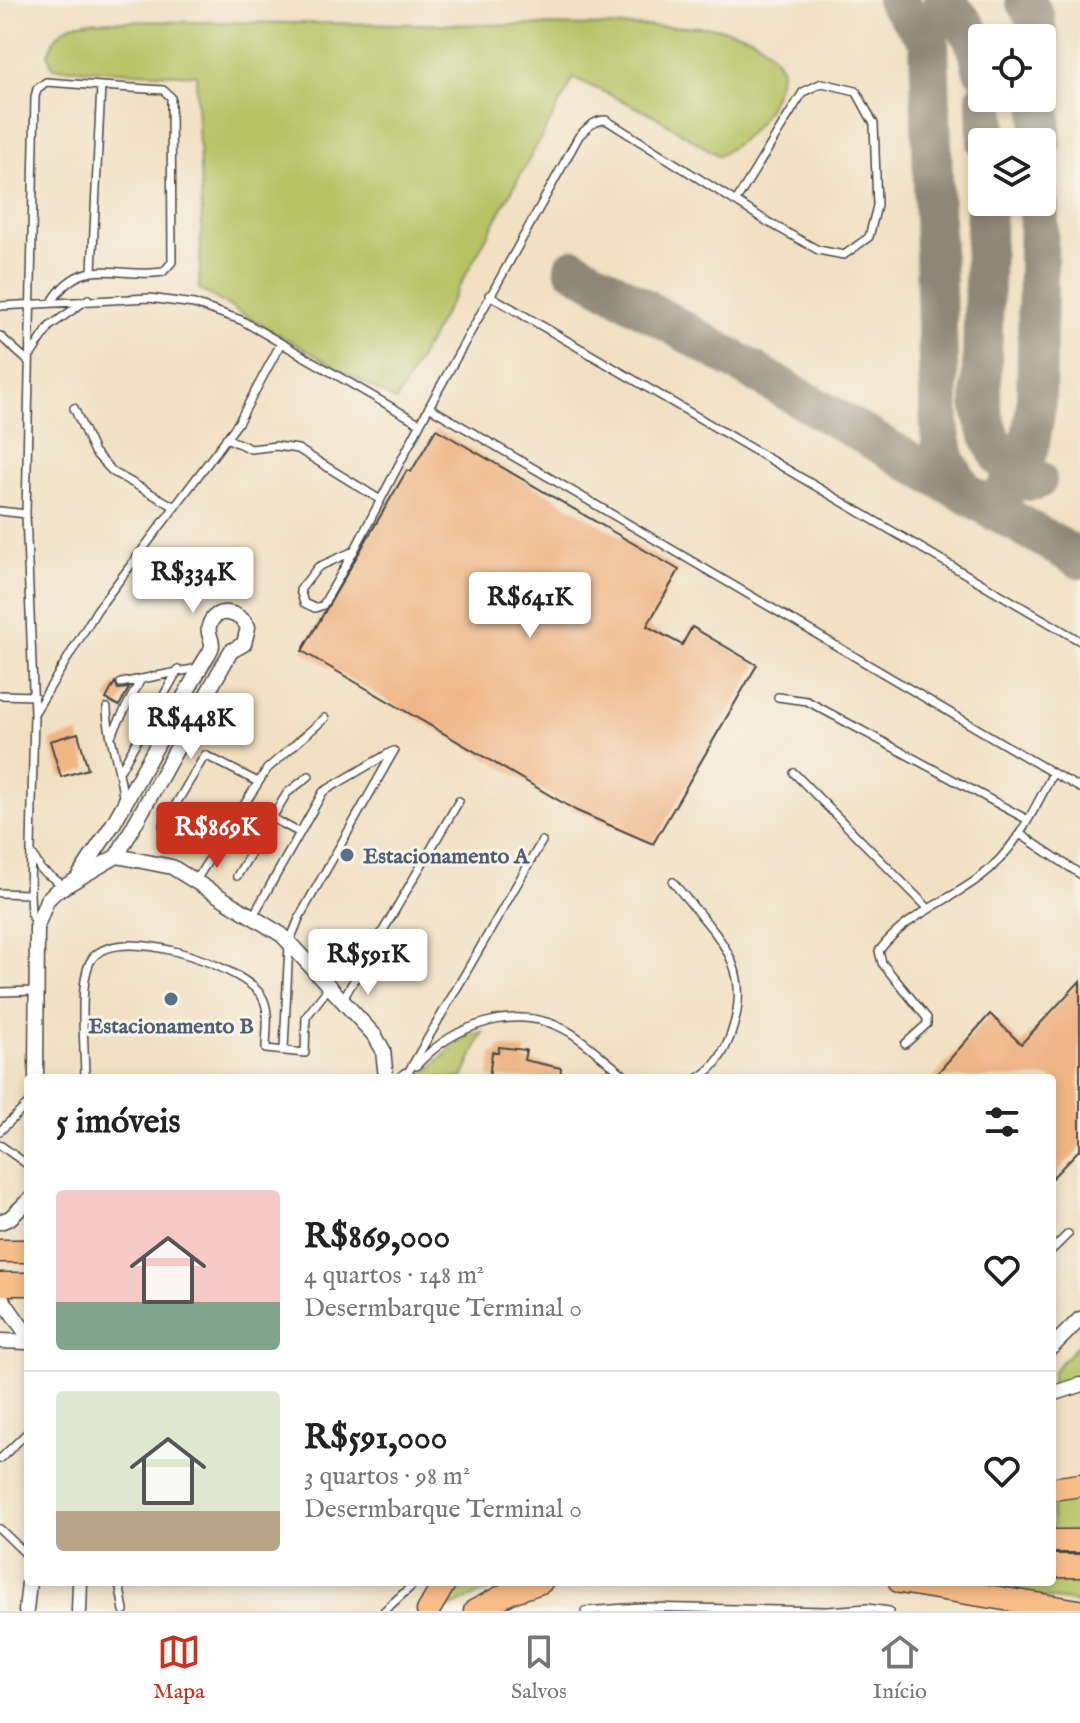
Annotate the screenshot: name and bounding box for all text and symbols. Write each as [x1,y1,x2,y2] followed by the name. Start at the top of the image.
[968,24,1056,216] map controls
[968,24,1056,112] button: locate
[968,128,1056,216] button: layers
[128,547,258,615] pin: R$334K
[150,556,236,589] text: R$334K
[465,572,595,640] pin: R$641K
[487,581,573,614] text: R$641K
[126,693,256,761] pin: R$448K
[147,702,235,735] text: R$448K
[152,802,282,870] pin: R$869K
[174,811,260,844] text: R$869K
[363,843,530,871] place label: Estacionamento A
[338,846,356,864] marker: Estacionamento A
[303,929,433,997] pin: R$591K
[326,938,410,971] text: R$591K
[162,990,180,1008] marker: Estacionamento B
[88,1013,254,1041] place label: Estacionamento B
[980,1100,1024,1144] icon: filters
[56,1101,181,1144] text: 5 imóveis
[304,1216,450,1259] text: R$869,000
[120,1222,216,1318] icon: home
[980,1248,1024,1292] icon: heart
[304,1259,484,1292] text: 4 quartos · 148 m²
[304,1292,582,1325] text: Desermbarque Terminal 0
[304,1417,447,1460] text: R$591,000
[120,1423,216,1519] icon: home
[980,1449,1024,1493] icon: heart
[304,1460,470,1493] text: 3 quartos · 98 m²
[304,1493,582,1526] text: Desermbarque Terminal 0
[153,1630,205,1706] tab: Mapa
[511,1630,567,1706] tab: Salvos
[873,1630,927,1706] tab: Início

